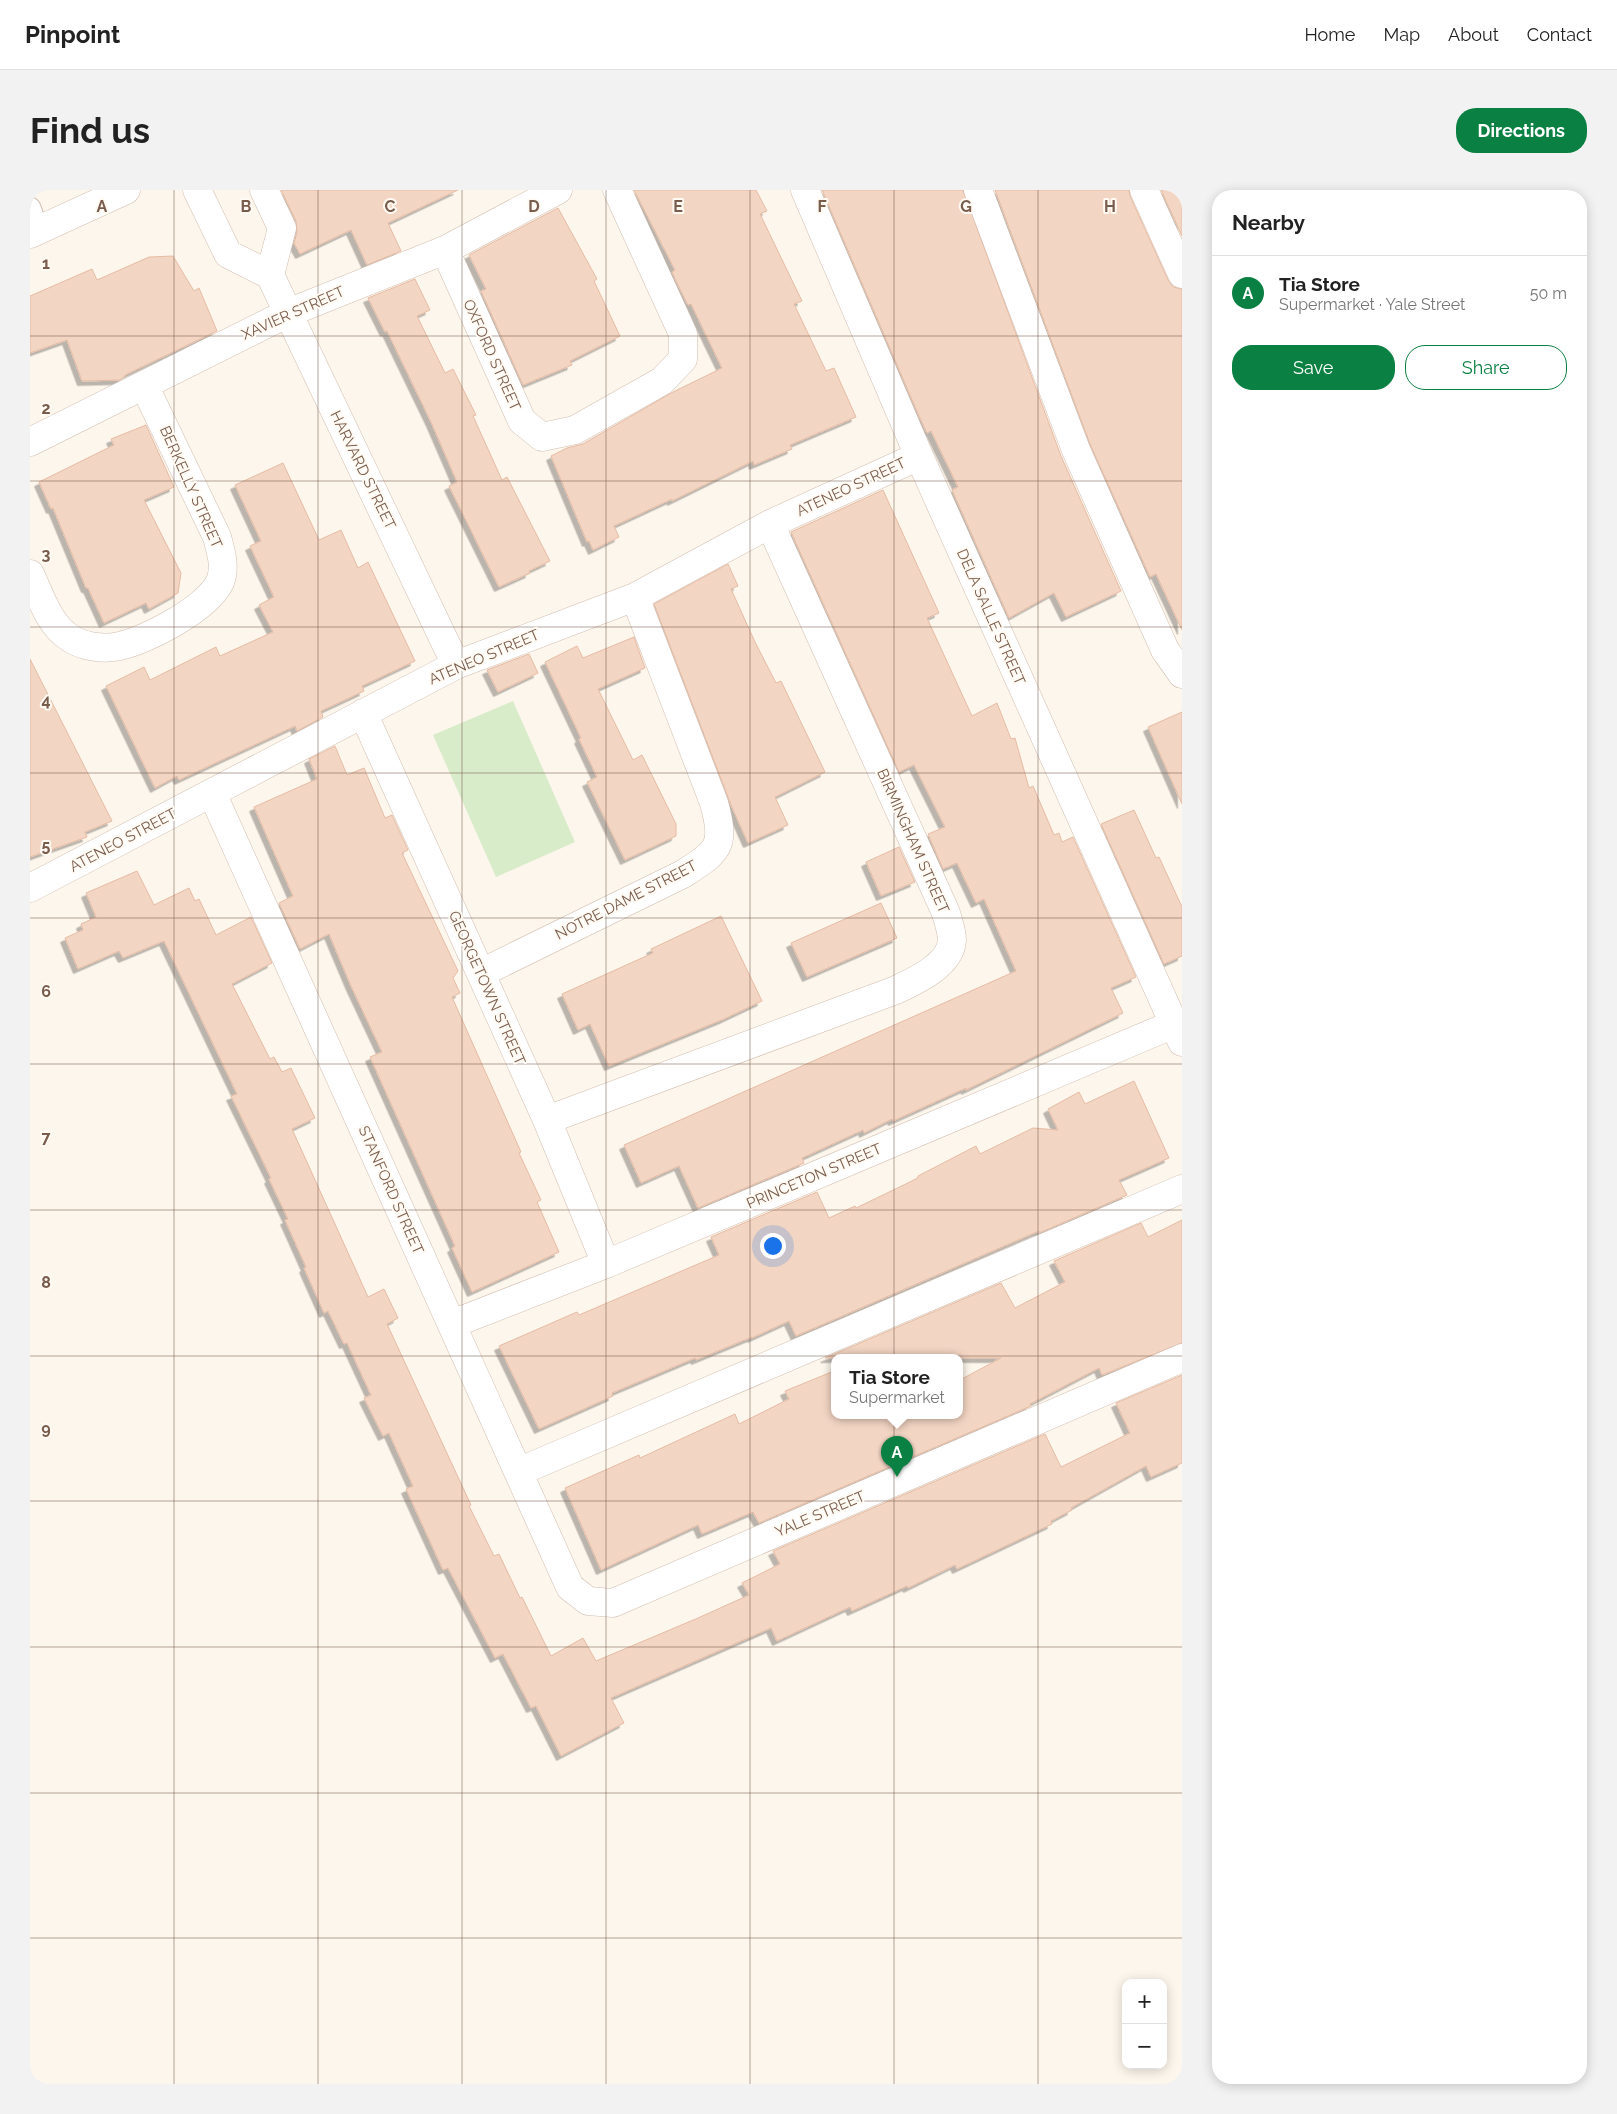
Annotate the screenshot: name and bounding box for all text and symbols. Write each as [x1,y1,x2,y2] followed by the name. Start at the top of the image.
[25,20,120,49] text: Pinpoint
[1304,24,1355,45] text: Home
[1383,24,1420,45] text: Map
[1448,24,1499,45] text: About
[1527,24,1592,45] text: Contact
[1456,108,1587,153] button: Directions
[30,110,150,151] text: Find us
[97,197,108,216] text: A
[241,197,252,216] text: B
[385,197,396,216] text: C
[528,197,540,216] text: D
[673,197,683,216] text: E
[817,197,827,216] text: F
[960,197,972,216] text: G
[1104,197,1116,216] text: H
[1232,210,1305,235] text: Nearby
[42,254,50,273] text: 1
[1279,273,1360,295] text: Tia Store
[239,282,347,344] street label: XAVIER STREET
[1243,284,1253,303] text: A
[1530,284,1567,303] text: 50 m
[1279,295,1465,314] text: Supermarket · Yale Street
[459,297,525,413] street label: OXFORD STREET
[1232,345,1395,390] button: Save
[1405,345,1567,390] button: Share
[41,399,51,418] text: 2
[326,408,400,532] street label: HARVARD STREET
[156,423,226,551] street label: BERKELLY STREET
[794,454,908,520] street label: ATENEO STREET
[42,545,51,564] text: 3
[953,546,1029,688] street label: DELA SALLE STREET
[426,626,542,688] street label: ATENEO STREET
[41,691,51,710] text: 4
[873,766,953,916] street label: BIRMINGHAM STREET
[66,804,180,876] street label: ATENEO STREET
[42,836,51,855] text: 5
[552,856,700,944] street label: NOTRE DAME STREET
[445,908,529,1068] street label: GEORGETOWN STREET
[41,982,51,1001] text: 6
[355,1123,427,1257] street label: STANFORD STREET
[42,1128,51,1147] text: 7
[744,1139,884,1213] street label: PRINCETON STREET
[760,1233,786,1259] your location
[41,1273,51,1292] text: 8
[831,1354,963,1419] popup
[849,1366,930,1388] text: Tia Store
[849,1388,945,1407] text: Supermarket
[41,1419,51,1438] text: 9
[881,1436,913,1477] pin: A
[772,1487,868,1541] street label: YALE STREET
[1122,1979,1167,2069] map controls
[1122,1979,1167,2024] button: +
[1122,2024,1167,2069] button: −

